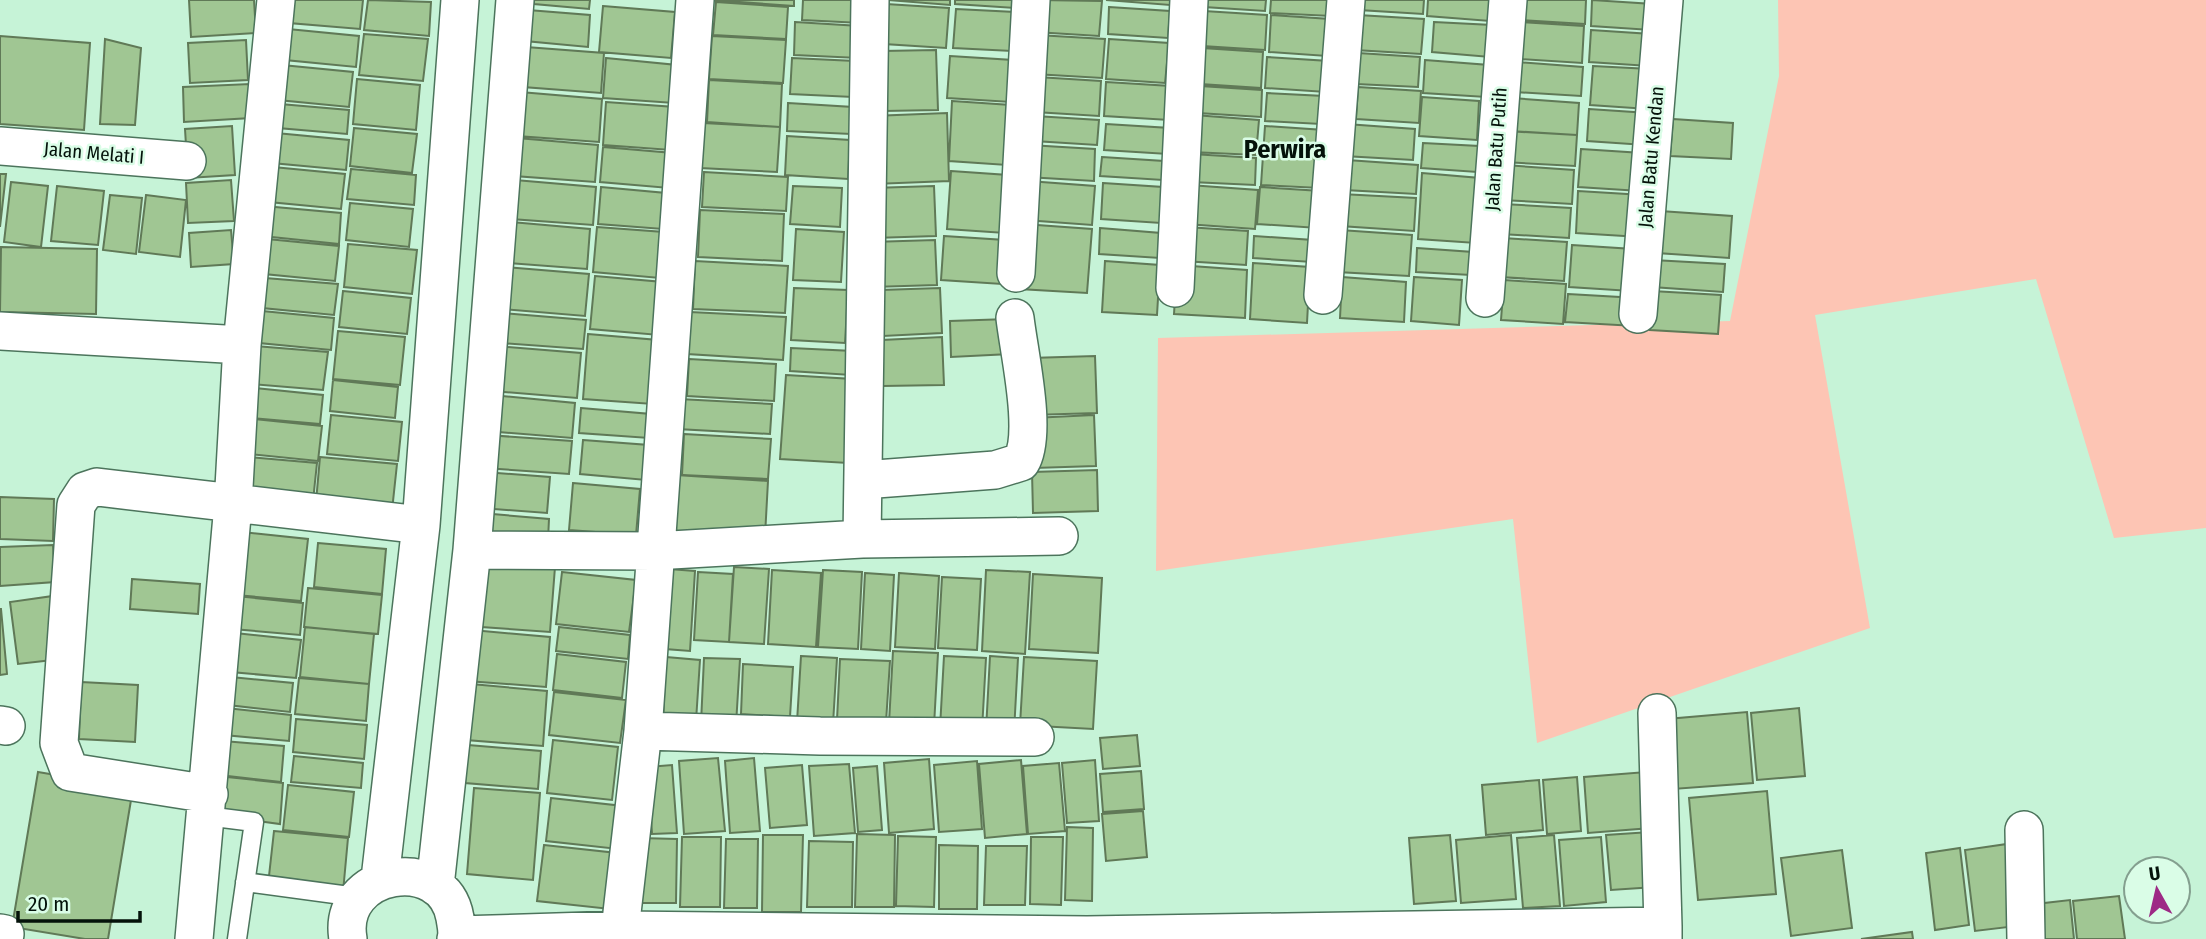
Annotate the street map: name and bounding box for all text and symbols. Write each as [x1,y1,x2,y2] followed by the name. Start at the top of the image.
[1633,85,1669,229] street label: Jalan Batu Kendan
[1480,86,1512,212] street label: Jalan Batu Putih
[1244,134,1326,165] district label: Perwira
[43,137,145,169] street label: Jalan Melati I
[2122,855,2192,925] north arrow
[2148,861,2162,886] text: U
[18,880,140,924] scale bar
[28,891,69,917] text: 20 m

